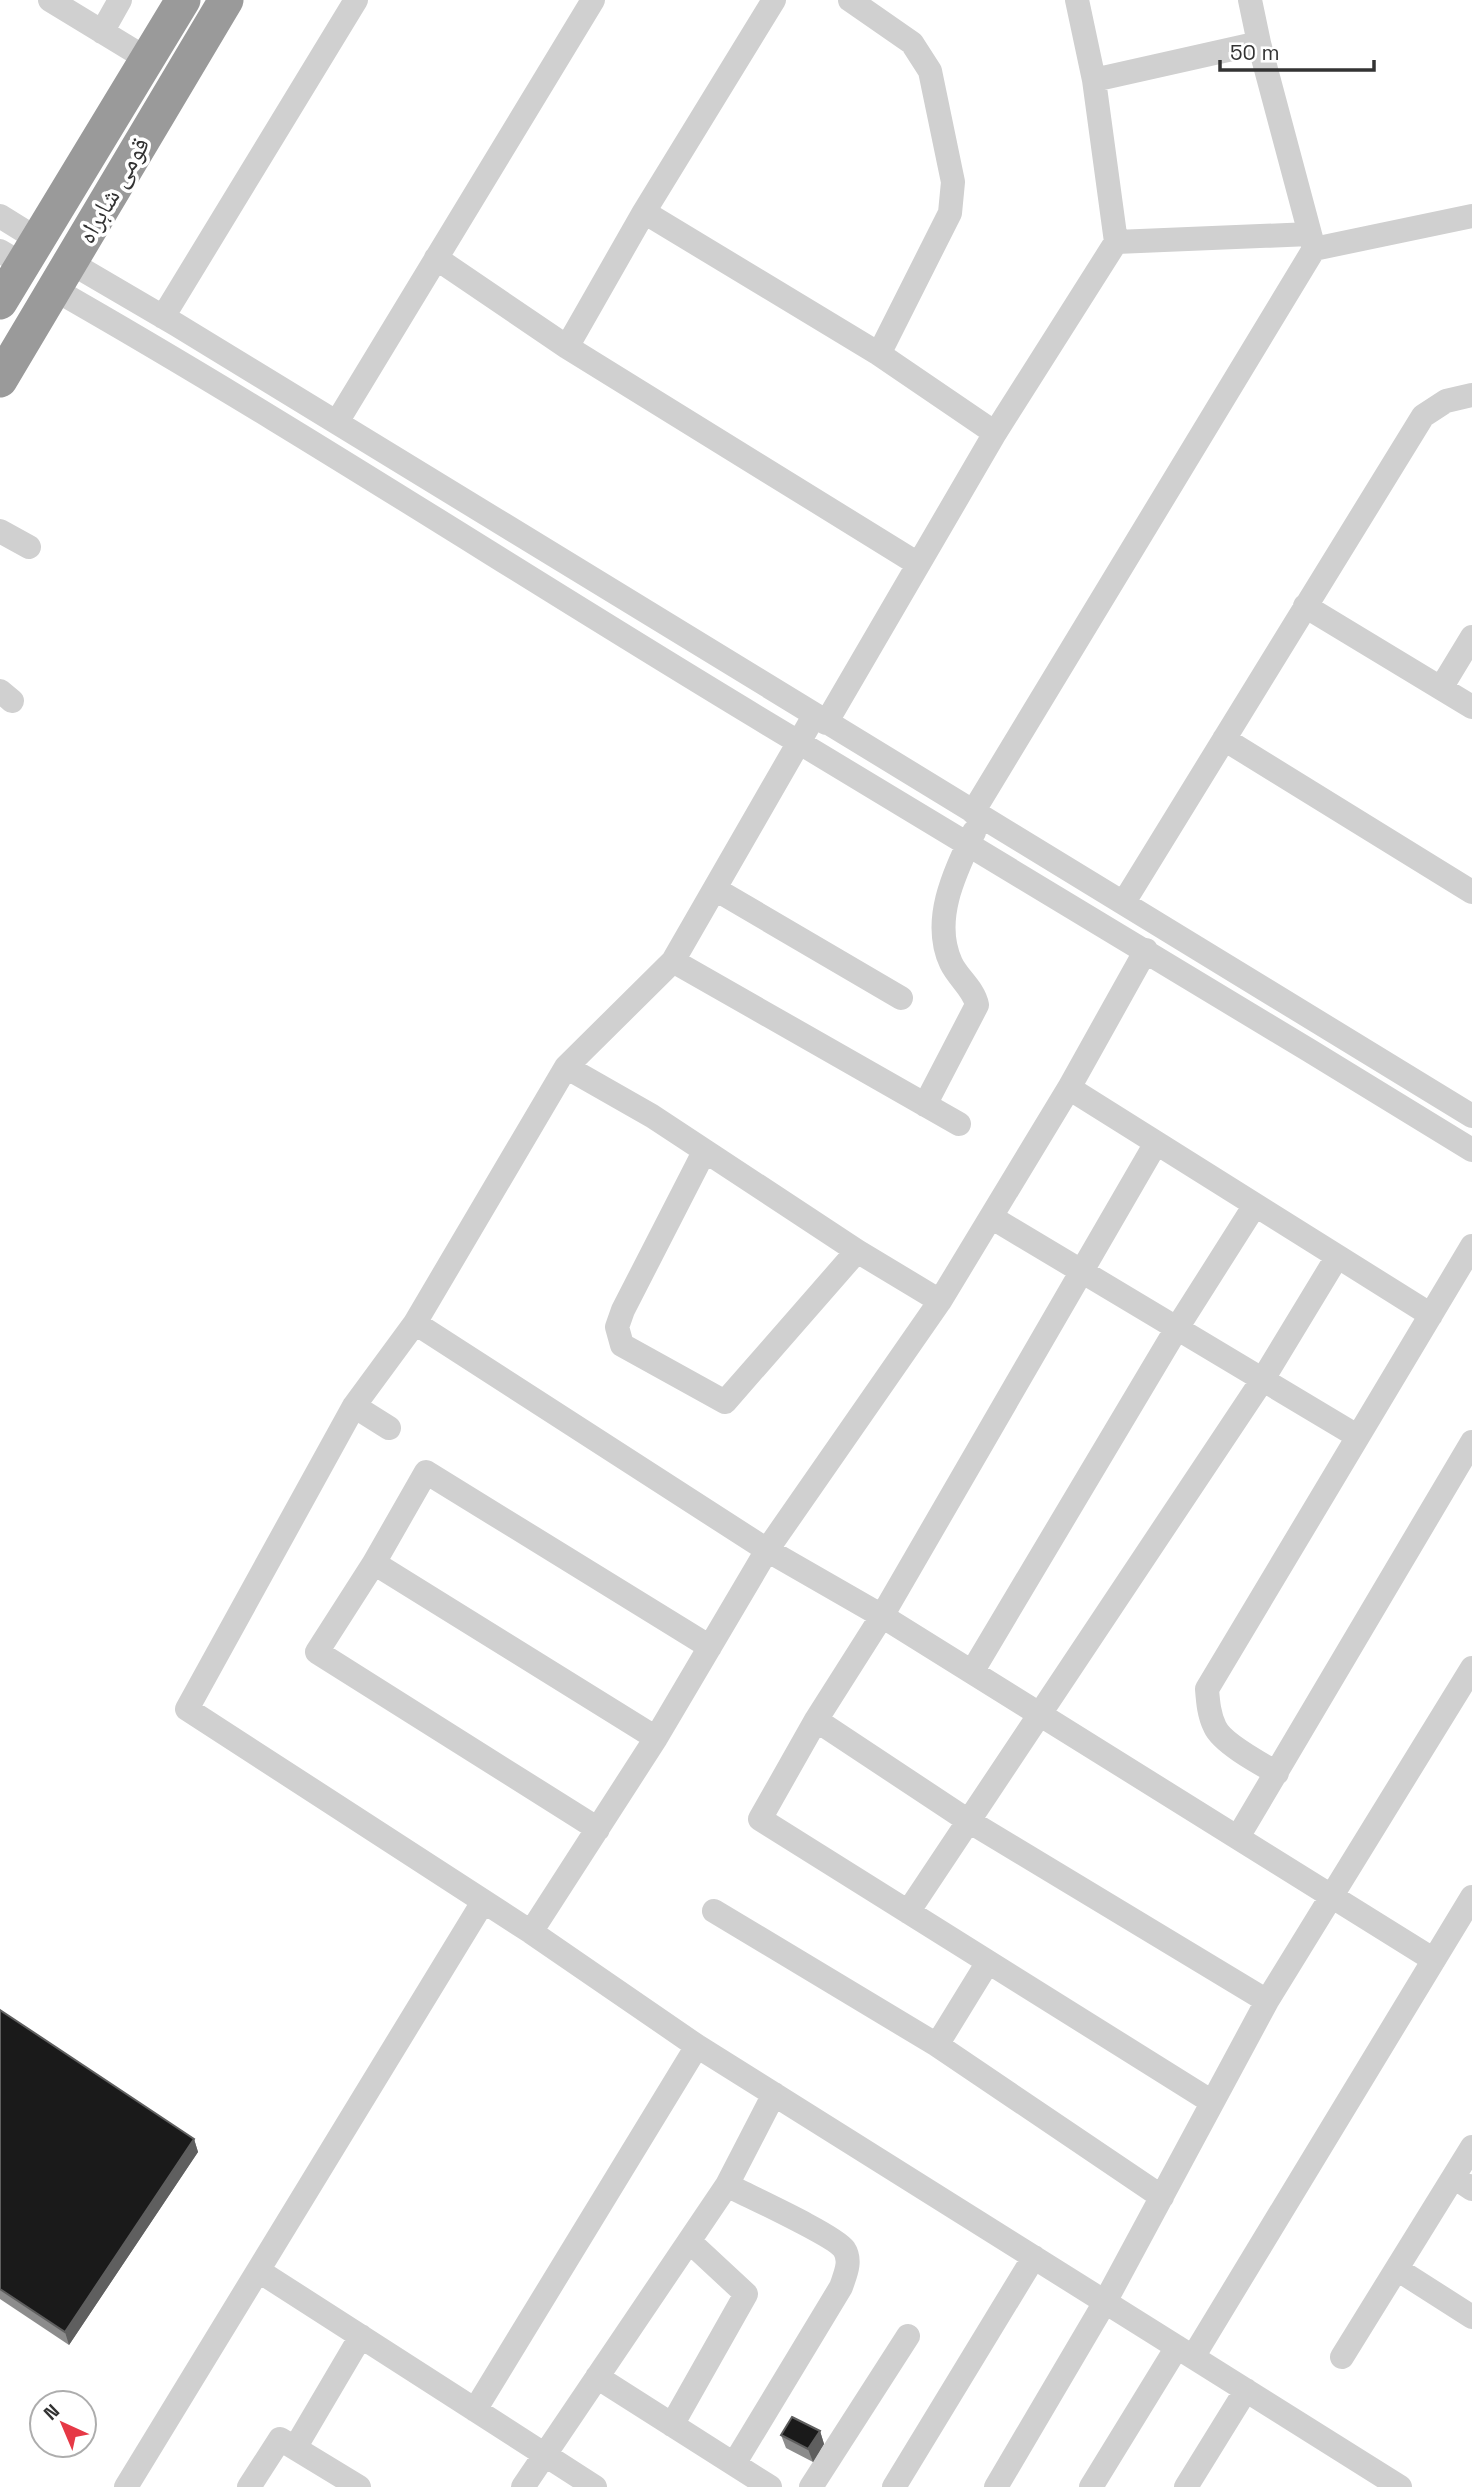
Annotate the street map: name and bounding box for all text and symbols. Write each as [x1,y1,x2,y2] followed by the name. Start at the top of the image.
[1220,28,1374,72] scale bar
[1230,39,1280,66] text: 50 m
[69,131,157,249] street label: قومی شاہراہ
[28,2389,98,2459] north arrow
[38,2399,65,2426] text: N

